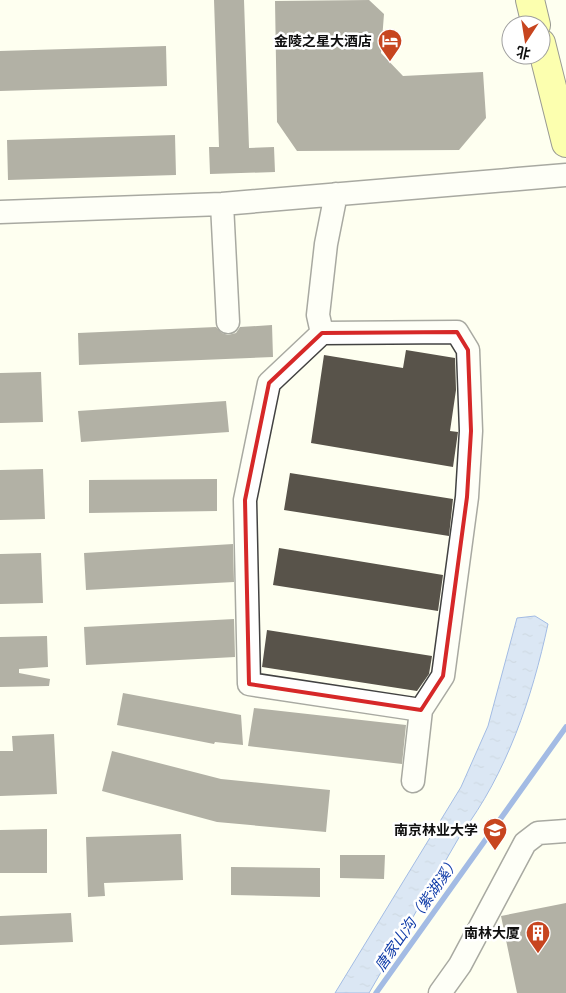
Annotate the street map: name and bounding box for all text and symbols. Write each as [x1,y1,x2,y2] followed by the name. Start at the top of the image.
[501,15,551,65] north arrow
[377,28,403,62] hotel icon: 金陵之星大酒店
[274,32,372,50] place label: 金陵之星大酒店
[515,42,532,63] text: 北
[482,817,508,851] school or university icon: 南京林业大学
[394,821,478,839] place label: 南京林业大学
[370,853,463,974] water label: 唐家山沟（紫湖溪）
[525,920,551,954] building icon: 南林大厦
[464,924,520,942] place label: 南林大厦

